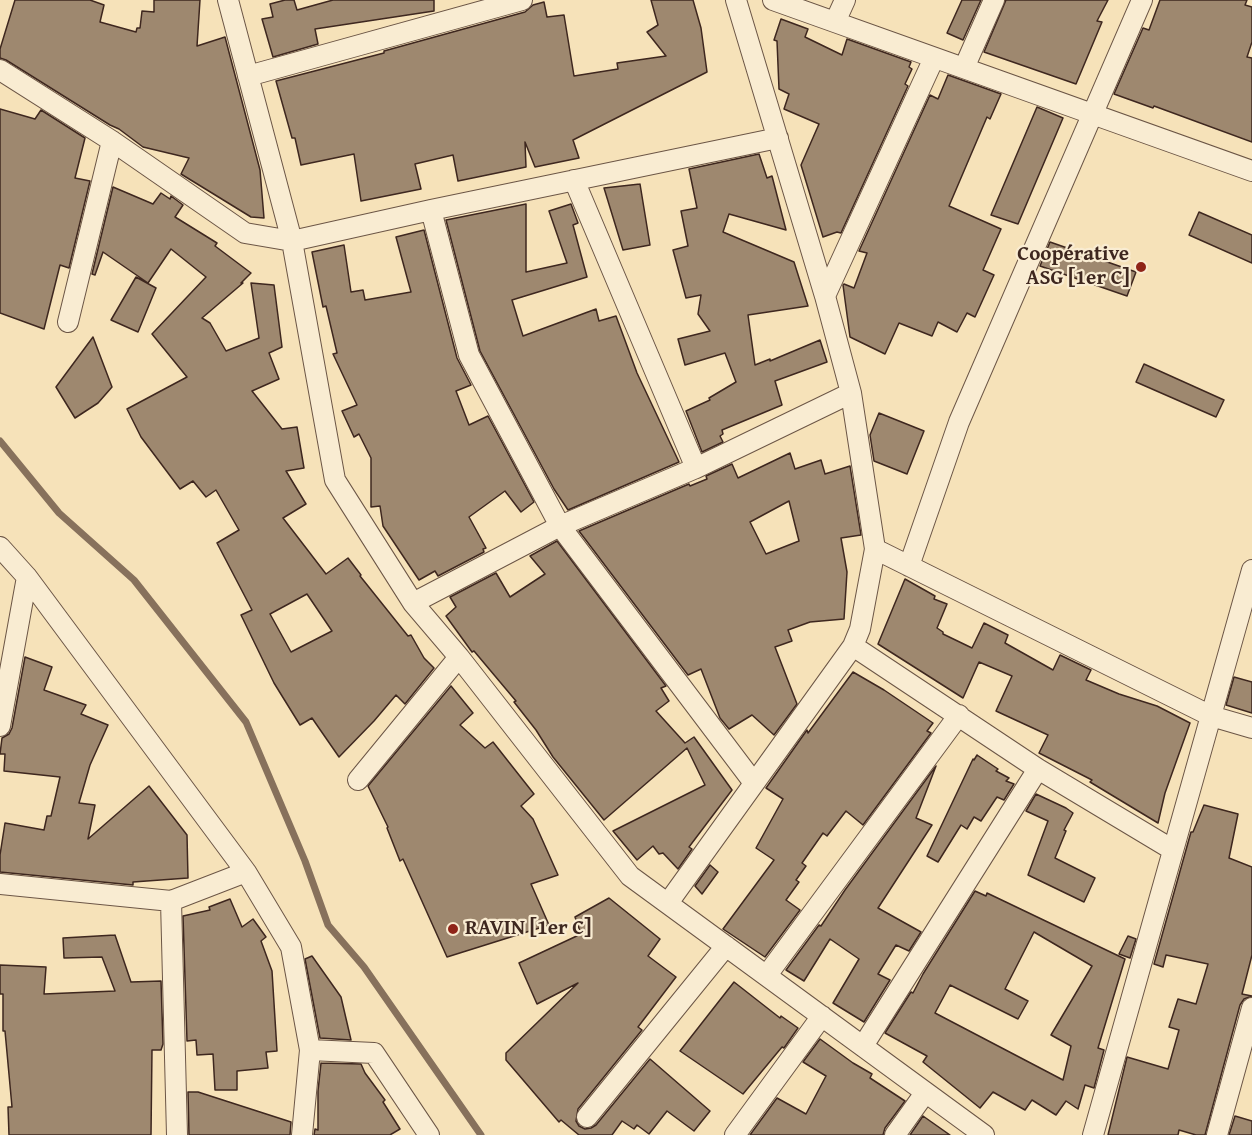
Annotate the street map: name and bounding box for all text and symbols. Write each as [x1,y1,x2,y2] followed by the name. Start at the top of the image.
[1017,242,1129,292] place label: Coopérative ASG [1er C]
[1134,260,1148,274] marker: Coopérative ASG [1er C]
[465,916,591,942] place label: RAVIN [1er C]
[446,922,460,936] marker: RAVIN [1er C]

